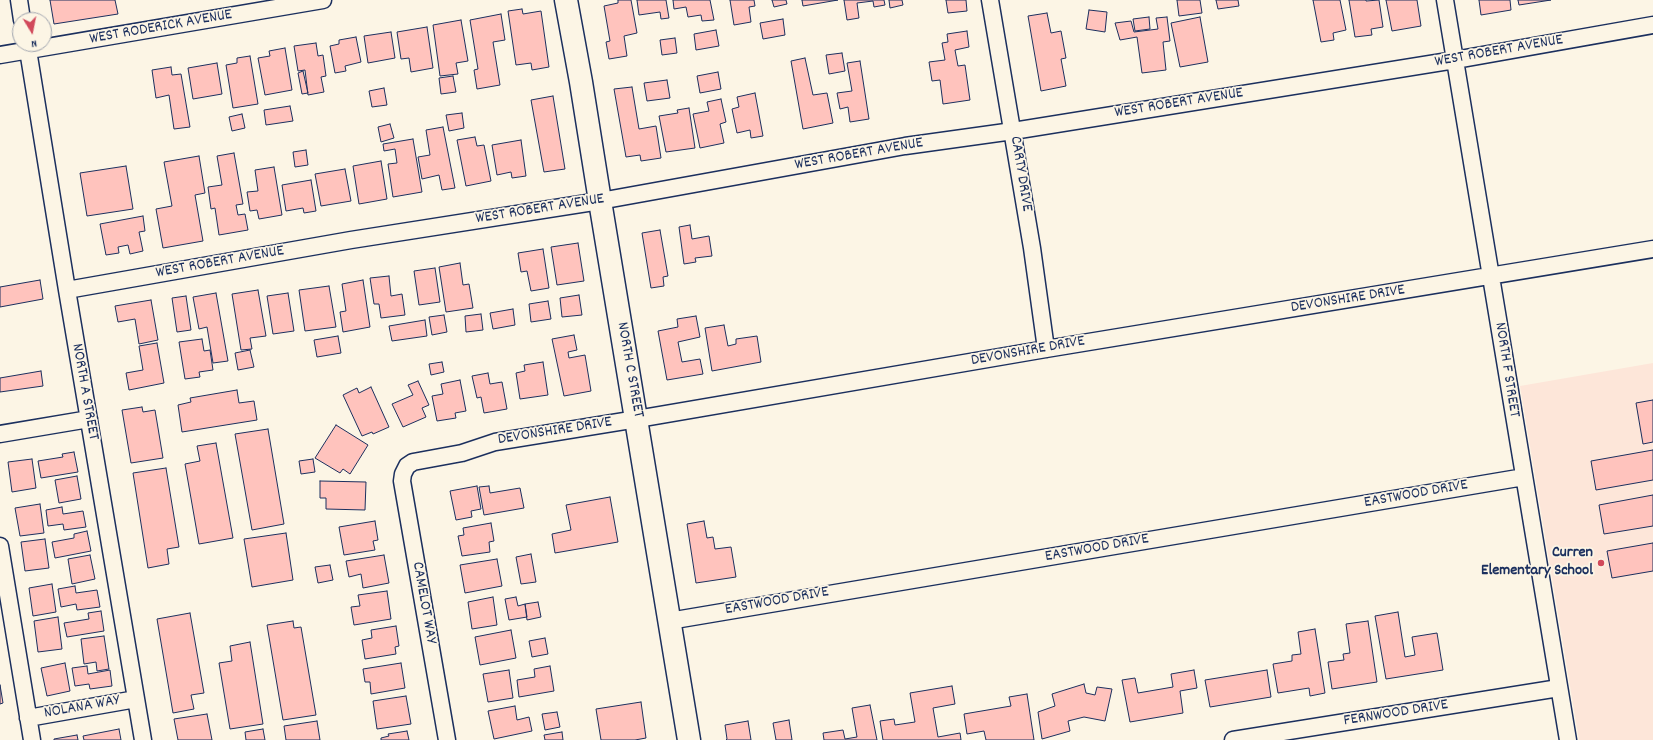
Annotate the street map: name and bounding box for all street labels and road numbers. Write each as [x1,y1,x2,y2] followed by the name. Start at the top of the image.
[88,6,234,50] street label: WEST RODERICK AVENUE
[1433,31,1565,73] street label: WEST ROBERT AVENUE
[1113,84,1245,124] street label: WEST ROBERT AVENUE
[793,134,925,176] street label: WEST ROBERT AVENUE
[1005,135,1035,213] street label: CARTY DRIVE
[474,190,606,230] street label: WEST ROBERT AVENUE
[154,242,286,284] street label: WEST ROBERT AVENUE
[1290,282,1406,318] street label: DEVONSHIRE DRIVE
[611,321,647,419] street label: NORTH C STREET
[1489,321,1523,419] street label: NORTH F STREET
[970,333,1086,371] street label: DEVONSHIRE DRIVE
[66,342,102,442] street label: NORTH A STREET
[497,414,613,450] street label: DEVONSHIRE DRIVE
[1363,476,1469,514] street label: EASTWOOD DRIVE
[1044,530,1150,568] street label: EASTWOOD DRIVE
[406,561,440,645] street label: CAMELOT WAY
[724,583,830,621] street label: EASTWOOD DRIVE
[43,692,121,724] street label: NOLANA WAY
[1342,696,1450,732] street label: FERNWOOD DRIVE

